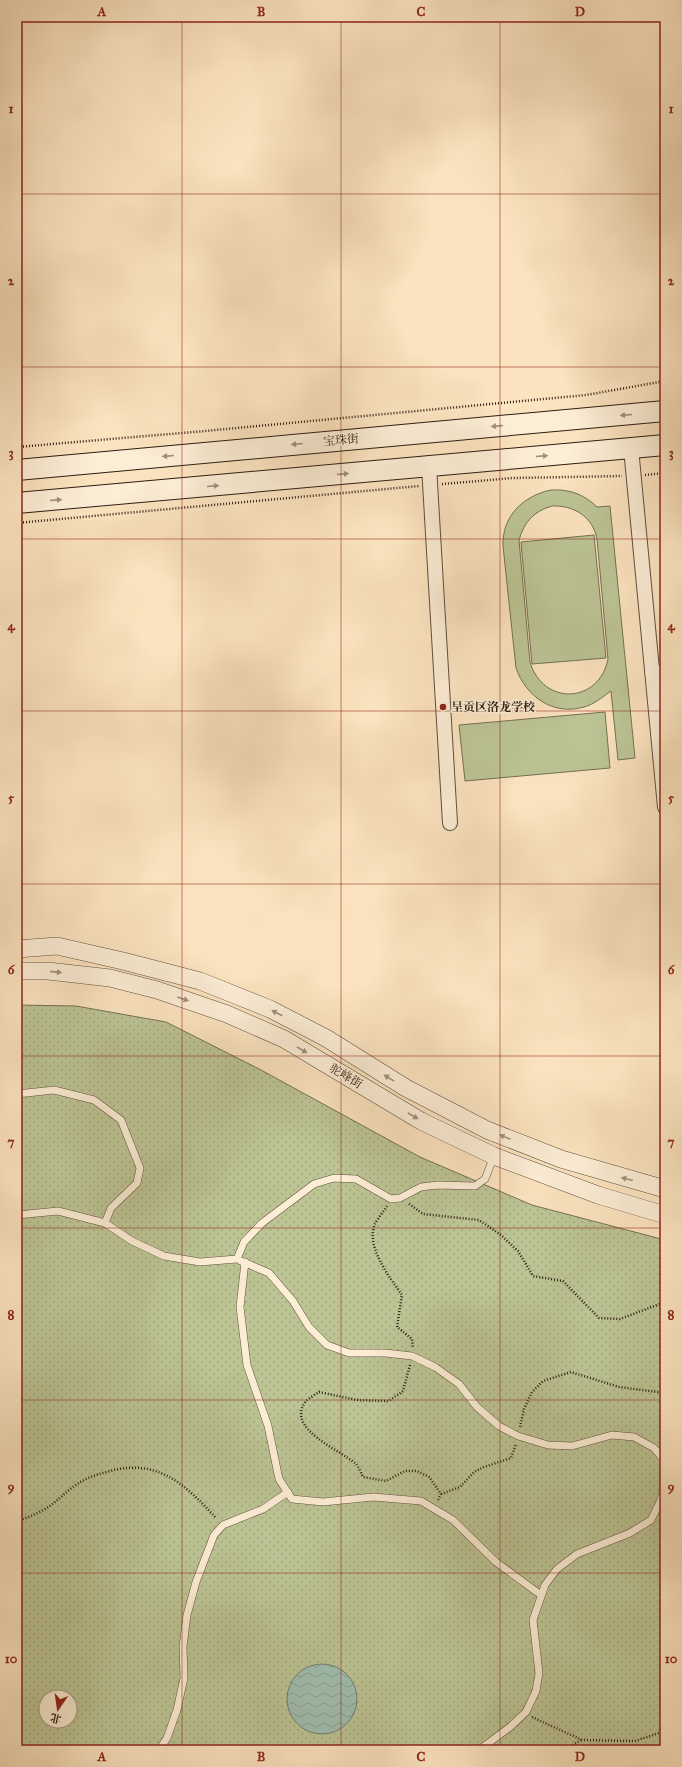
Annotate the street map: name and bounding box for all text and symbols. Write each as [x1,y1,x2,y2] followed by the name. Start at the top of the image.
[97,4,107,20] text: A
[257,4,266,20] text: B
[417,4,426,20] text: C
[575,4,585,20] text: D
[8,101,14,117] text: 1
[668,101,674,117] text: 1
[8,273,15,289] text: 2
[668,273,675,289] text: 2
[620,411,632,418] one-way arrow
[491,423,503,430] one-way arrow
[322,431,361,449] street label: 宝珠街
[291,441,304,448] one-way arrow
[8,445,14,461] text: 3
[668,445,674,461] text: 3
[162,453,174,459] one-way arrow
[536,453,548,460] one-way arrow
[337,471,349,477] one-way arrow
[207,482,219,489] one-way arrow
[50,497,62,503] one-way arrow
[7,618,15,634] text: 4
[667,618,675,634] text: 4
[451,700,535,714] place label: 呈贡区洛龙学校
[438,702,448,712] marker: 呈贡区洛龙学校
[8,790,15,806] text: 5
[668,790,675,806] text: 5
[8,962,16,978] text: 6
[668,962,676,978] text: 6
[50,969,62,975] one-way arrow
[177,996,189,1002] one-way arrow
[271,1009,282,1016] one-way arrow
[296,1046,308,1053] one-way arrow
[327,1061,366,1092] street label: 驼峰街
[383,1074,395,1081] one-way arrow
[407,1113,419,1120] one-way arrow
[498,1133,510,1139] one-way arrow
[8,1134,15,1150] text: 7
[668,1134,675,1150] text: 7
[621,1176,633,1182] one-way arrow
[8,1307,15,1323] text: 8
[668,1307,675,1323] text: 8
[8,1479,15,1495] text: 9
[668,1479,675,1495] text: 9
[5,1651,18,1667] text: 10
[665,1651,678,1667] text: 10
[38,1689,78,1729] north arrow
[49,1711,63,1726] text: 北
[97,1749,107,1765] text: A
[257,1749,266,1765] text: B
[417,1749,426,1765] text: C
[575,1749,585,1765] text: D

